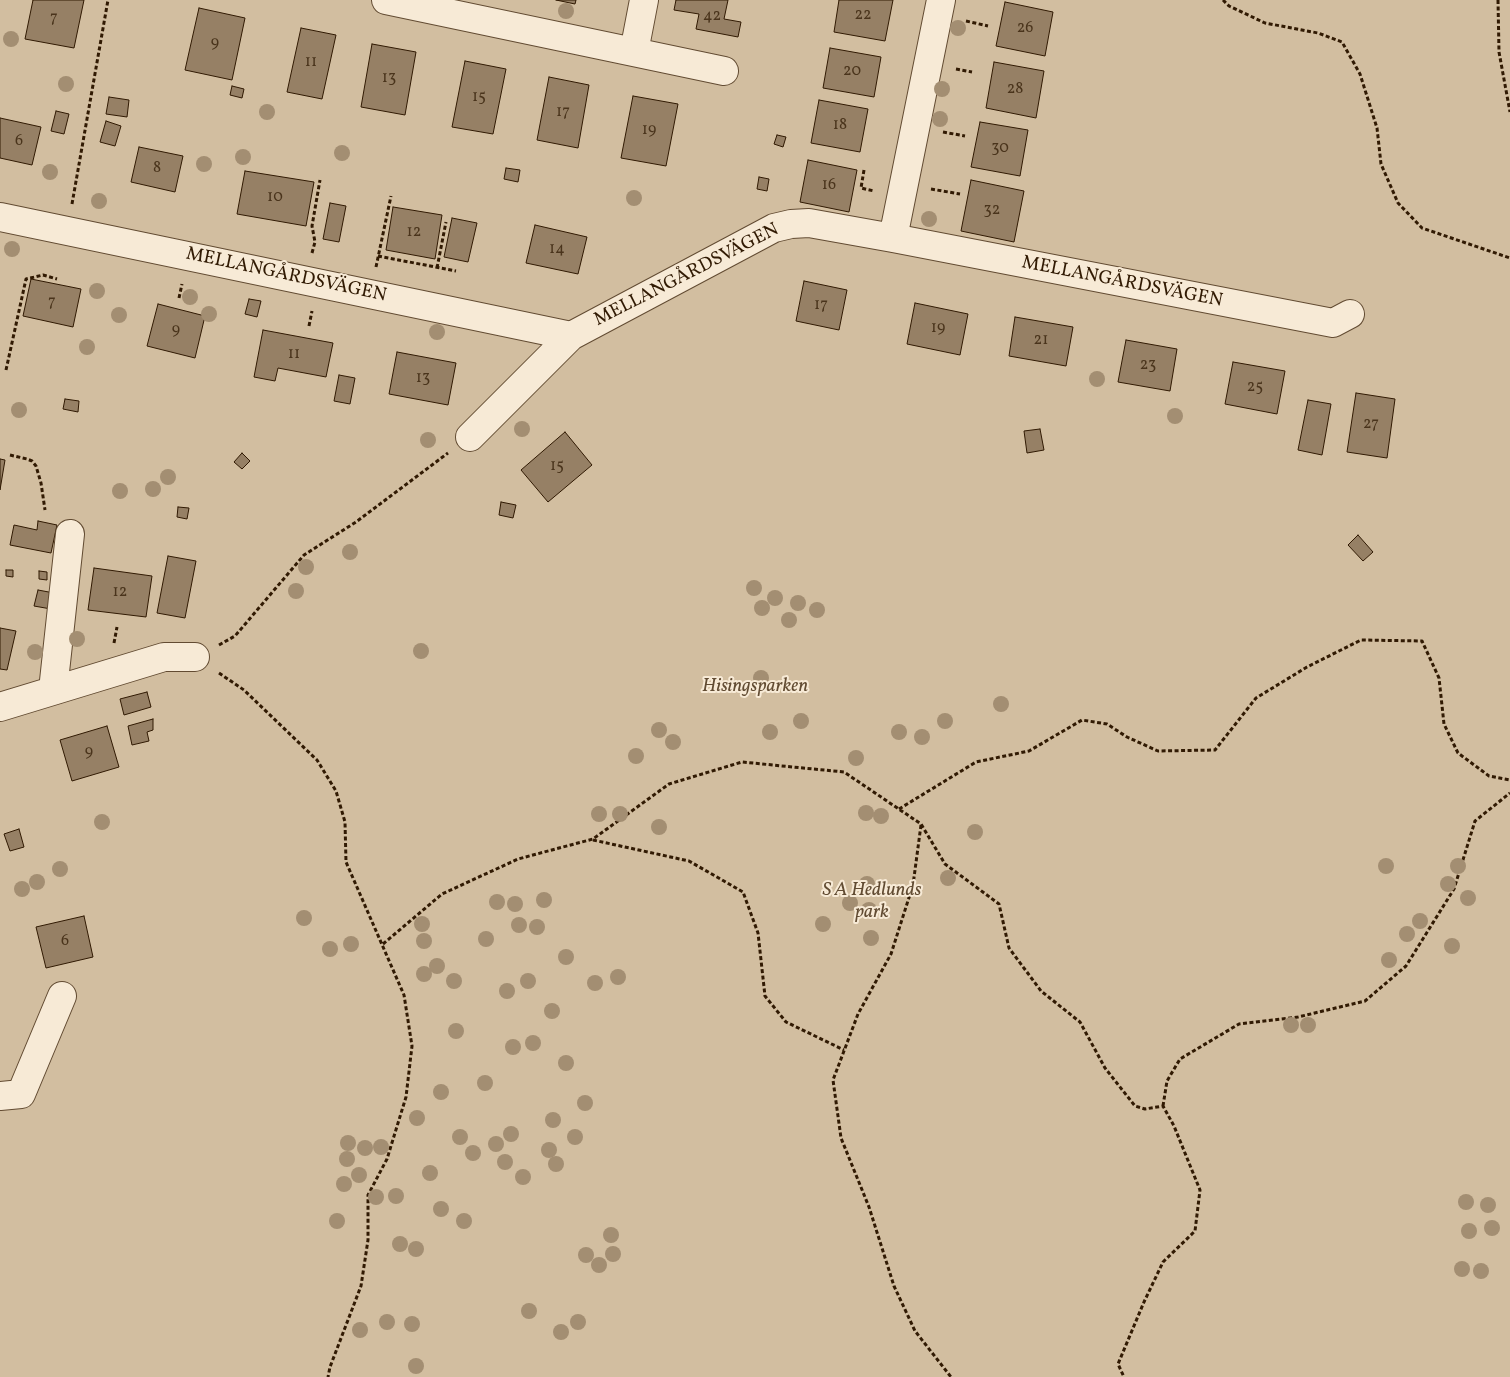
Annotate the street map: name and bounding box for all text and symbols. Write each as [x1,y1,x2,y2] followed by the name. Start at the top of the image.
[854,6,872,26] house number: 22
[703,7,721,27] house number: 42
[50,9,58,29] house number: 7
[1017,19,1033,39] house number: 26
[211,34,219,54] house number: 9
[305,53,317,73] house number: 11
[843,62,861,82] house number: 20
[382,69,396,89] house number: 13
[1007,80,1023,100] house number: 28
[472,88,486,108] house number: 15
[556,103,570,123] house number: 17
[833,116,847,136] house number: 18
[642,121,656,141] house number: 19
[15,132,23,152] house number: 6
[991,139,1009,159] house number: 30
[153,159,161,179] house number: 8
[822,176,836,196] house number: 16
[267,188,283,208] house number: 10
[984,201,1000,221] house number: 32
[591,219,783,333] street label: MELLANGÅRDSVÄGEN
[407,223,421,243] house number: 12
[549,240,565,260] house number: 14
[184,244,388,308] street label: MELLANGÅRDSVÄGEN
[1020,252,1224,314] street label: MELLANGÅRDSVÄGEN
[48,293,56,313] house number: 7
[814,296,828,316] house number: 17
[931,319,945,339] house number: 19
[172,321,180,341] house number: 9
[1034,331,1048,351] house number: 21
[288,345,300,365] house number: 11
[1140,356,1156,376] house number: 23
[416,369,430,389] house number: 13
[1247,378,1263,398] house number: 25
[1363,415,1379,435] house number: 27
[550,457,564,477] house number: 15
[113,583,127,603] house number: 12
[702,677,808,699] park label: Hisingsparken
[85,743,93,763] house number: 9
[822,881,922,925] park label: S A Hedlunds park
[61,932,69,952] house number: 6

